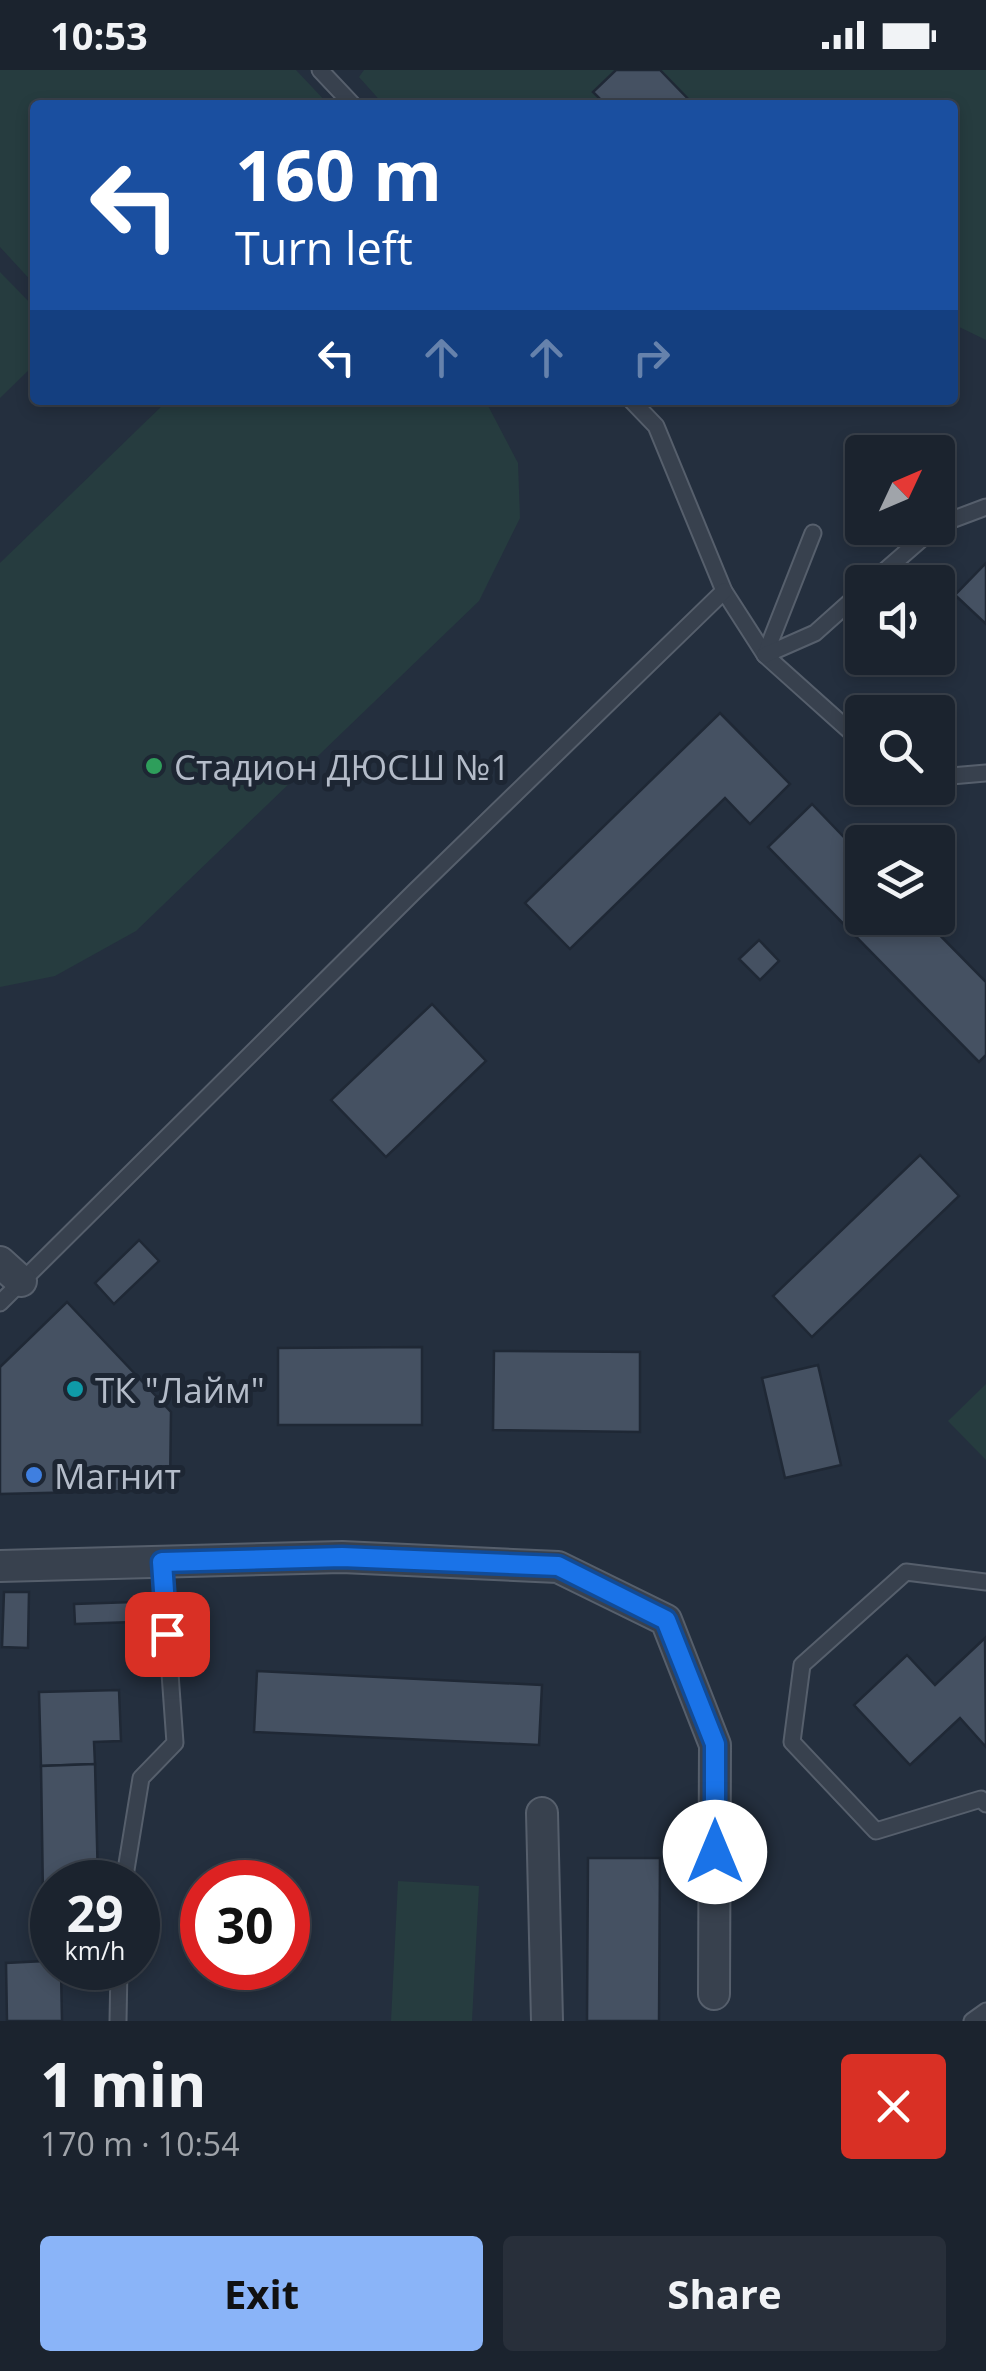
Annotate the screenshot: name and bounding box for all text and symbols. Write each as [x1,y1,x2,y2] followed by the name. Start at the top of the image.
[50,9,148,61] text: 10:53
[235,126,442,222] text: 160 m
[70,140,200,270] icon: left
[235,217,413,278] text: Turn left
[309,330,364,385] icon: left
[414,330,469,385] icon: ahead
[519,330,574,385] icon: ahead
[624,330,679,385] icon: right
[845,435,955,545] north arrow
[845,435,955,935] map controls
[845,565,955,675] button: sound
[845,695,955,805] button: search
[174,743,510,790] place label: Стадион ДЮСШ №1
[143,755,165,777] marker: Стадион ДЮСШ №1
[845,825,955,935] button: layers
[95,1366,265,1413] place label: ТК "Лайм"
[64,1378,86,1400] marker: ТК "Лайм"
[54,1452,181,1499] place label: Магнит
[23,1464,45,1486] marker: Магнит
[125,1592,210,1677] pin
[140,1607,195,1662] icon: arrive
[663,1800,767,1904] position arrow
[180,1860,310,1990] speed limit sign: 30
[66,1879,124,1947] text: 29
[65,1933,125,1967] text: km/h
[40,2043,207,2125] text: 1 min
[841,2054,946,2159] button: close
[40,2122,239,2165] text: 170 m · 10:54
[40,2236,483,2351] button: Exit
[503,2236,946,2351] button: Share

